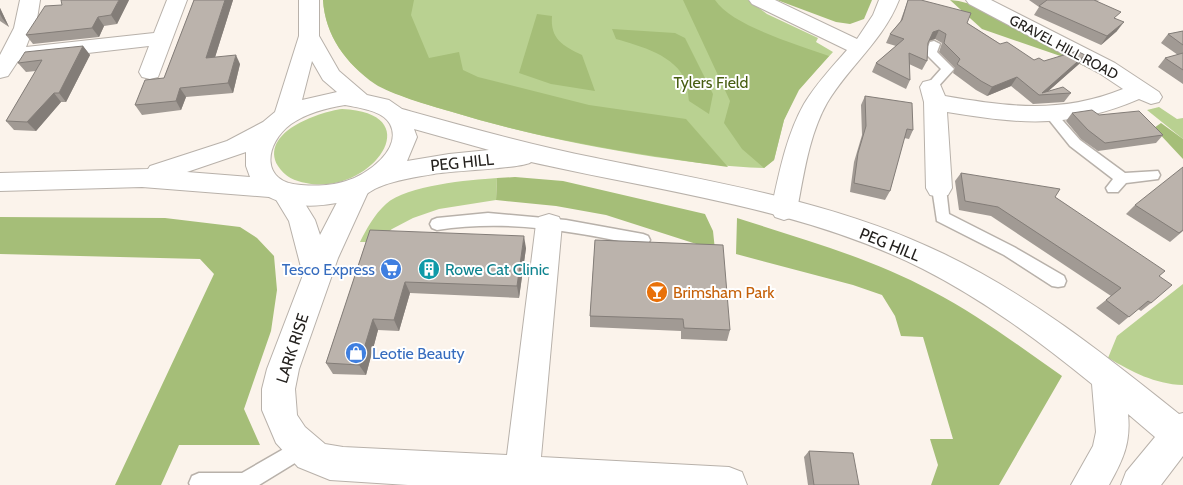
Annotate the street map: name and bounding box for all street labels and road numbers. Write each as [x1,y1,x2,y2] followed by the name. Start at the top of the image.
[1006,11,1122,83] street label: GRAVEL HILL ROAD
[429,150,495,175] street label: PEG HILL
[857,224,923,265] street label: PEG HILL
[272,311,313,385] street label: LARK RISE

